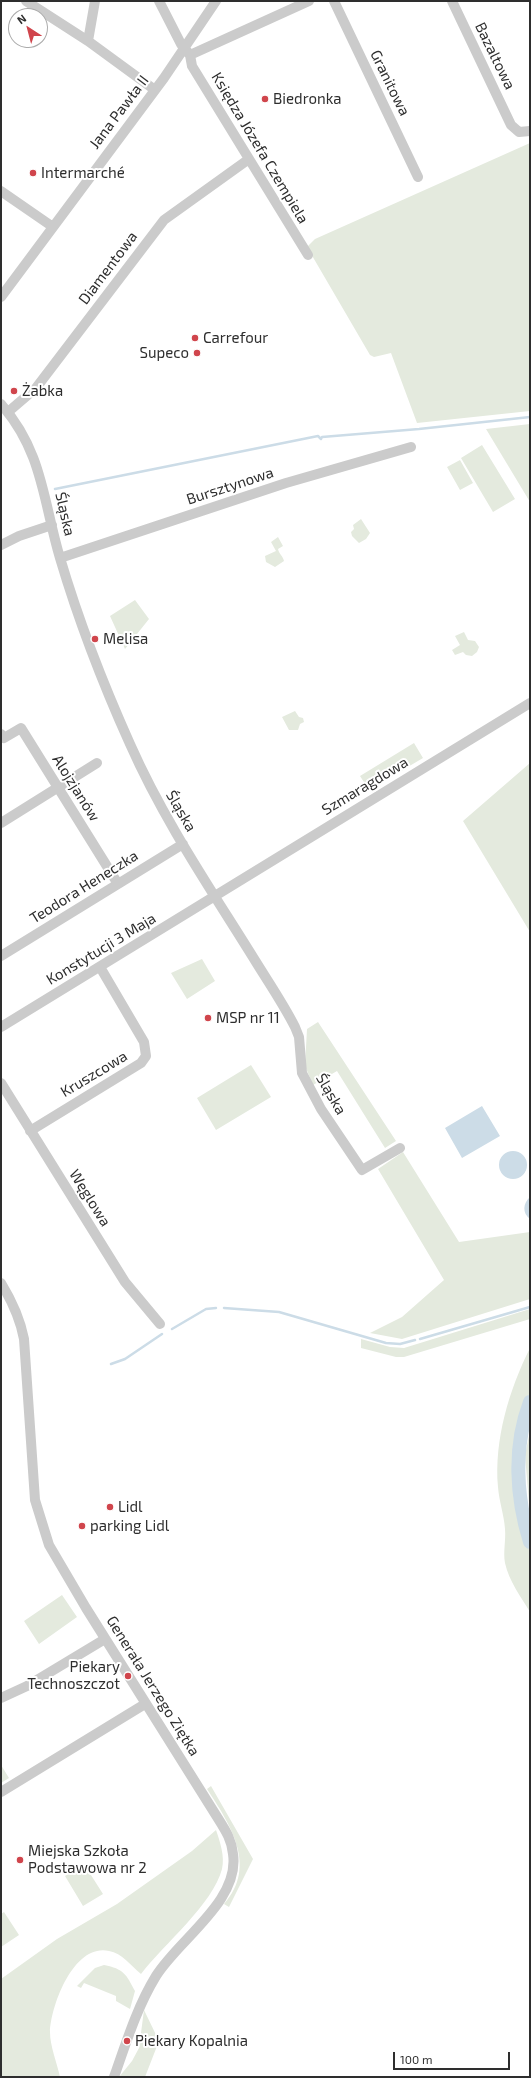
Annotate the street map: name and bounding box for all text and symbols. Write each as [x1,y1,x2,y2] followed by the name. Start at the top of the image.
[8,8,48,48] north arrow
[14,11,28,26] text: N
[471,19,519,93] street label: Bazaltowa
[366,47,414,119] street label: Granitowa
[208,69,312,227] street label: Księdza Józefa Czempiela
[86,72,152,152] street label: Jana Pawła II
[273,90,342,108] place label: Biedronka
[260,94,270,104] marker: Biedronka
[41,164,125,182] place label: Intermarché
[28,168,38,178] marker: Intermarché
[75,228,141,308] street label: Diamentowa
[203,329,268,347] place label: Carrefour
[190,333,200,343] marker: Carrefour
[140,344,189,362] place label: Supeco
[192,348,202,358] marker: Supeco
[22,382,63,400] place label: Żabka
[9,386,19,396] marker: Żabka
[184,463,276,509] street label: Bursztynowa
[51,490,79,538] street label: Śląska
[103,630,148,648] place label: Melisa
[90,634,100,644] marker: Melisa
[48,751,104,825] street label: Alojzjanów
[319,753,411,819] street label: Szmaragdowa
[162,787,200,835] street label: Śląska
[27,847,141,927] street label: Teodora Heneczka
[43,909,159,989] street label: Konstytucji 3 Maja
[216,1009,280,1027] place label: MSP nr 11
[203,1013,213,1023] marker: MSP nr 11
[57,1047,131,1101] street label: Kruszcowa
[312,1070,350,1118] street label: Śląska
[65,1166,115,1230] street label: Węglowa
[118,1498,142,1516] place label: Lidl
[105,1502,115,1512] marker: Lidl
[90,1517,169,1535] place label: parking Lidl
[77,1521,87,1531] marker: parking Lidl
[102,1613,204,1759] street label: Generała Jerzego Ziętka
[27,1658,120,1693] place label: Piekary Technoszczot
[123,1671,133,1681] marker: Piekary Technoszczot
[28,1842,147,1877] place label: Miejska Szkoła Podstawowa nr 2
[15,1855,25,1865] marker: Miejska Szkoła Podstawowa nr 2
[135,2032,248,2050] place label: Piekary Kopalnia
[122,2036,132,2046] marker: Piekary Kopalnia
[395,2044,512,2070] scale bar
[400,2052,432,2066] text: 100 m

